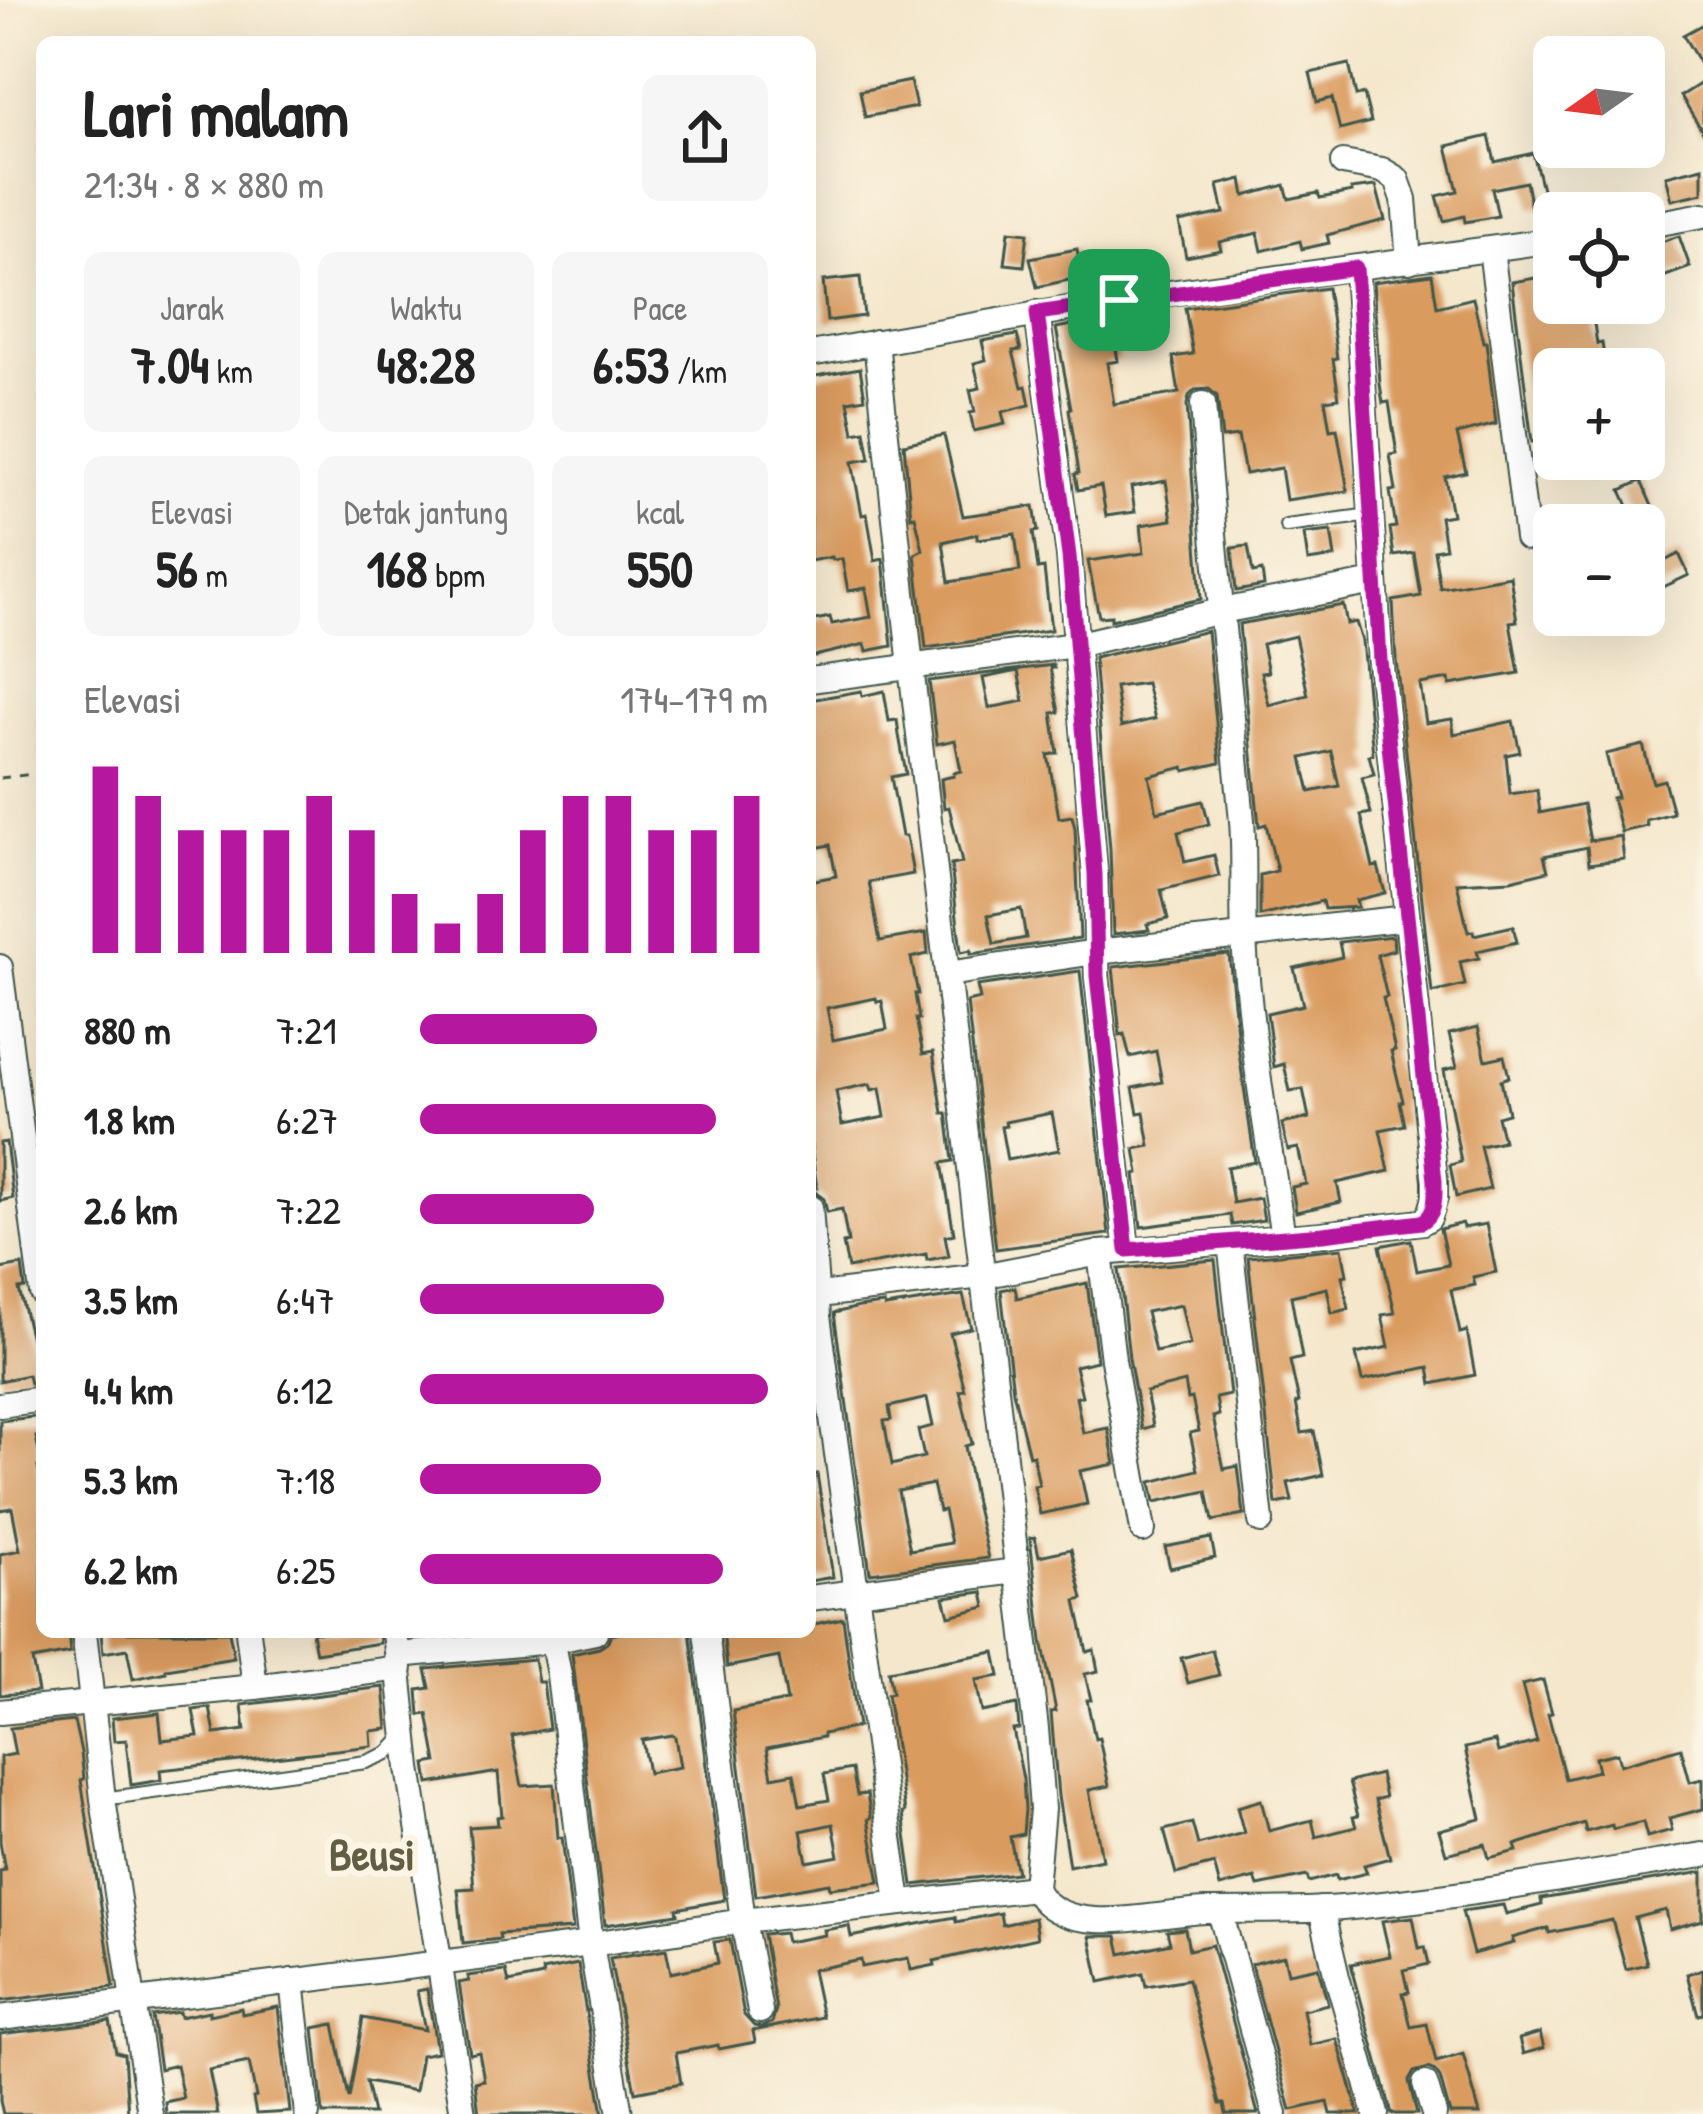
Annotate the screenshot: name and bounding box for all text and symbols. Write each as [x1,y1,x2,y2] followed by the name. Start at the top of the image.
[1533,36,1665,168] north arrow
[1533,36,1665,636] map controls
[84,67,349,157] text: Lari malam
[642,75,768,201] button: share
[84,157,324,210] text: 21:34 · 8 × 880 m
[1533,192,1665,324] button: locate
[1068,249,1170,351] pin
[1086,267,1152,333] icon: arrive
[160,286,224,330] text: Jarak
[390,286,462,330] text: Waktu
[633,286,687,330] text: Pace
[131,330,209,399] text: 7.04
[377,330,476,399] text: 48:28
[593,330,669,399] text: 6:53
[1533,348,1665,480] button: +
[209,349,253,393] text: km
[669,349,727,393] text: /km
[151,490,233,534] text: Elevasi
[344,490,508,534] text: Detak jantung
[636,490,684,534] text: kcal
[1533,504,1665,636] button: −
[156,534,198,603] text: 56
[367,534,428,603] text: 168
[627,534,693,603] text: 550
[198,553,228,597] text: m
[428,553,485,597] text: bpm
[84,672,182,725] text: Elevasi
[620,672,768,725] text: 174–179 m
[84,1003,171,1056] text: 880 m
[276,1003,337,1056] text: 7:21
[84,1093,175,1146] text: 1.8 km
[276,1093,338,1146] text: 6:27
[84,1183,178,1236] text: 2.6 km
[276,1183,341,1236] text: 7:22
[84,1273,178,1326] text: 3.5 km
[276,1273,335,1326] text: 6:47
[84,1363,173,1416] text: 4.4 km
[276,1363,333,1416] text: 6:12
[84,1453,178,1506] text: 5.3 km
[276,1453,335,1506] text: 7:18
[84,1543,178,1596] text: 6.2 km
[276,1543,335,1596] text: 6:25
[329,1823,415,1884] district label: Beusi

